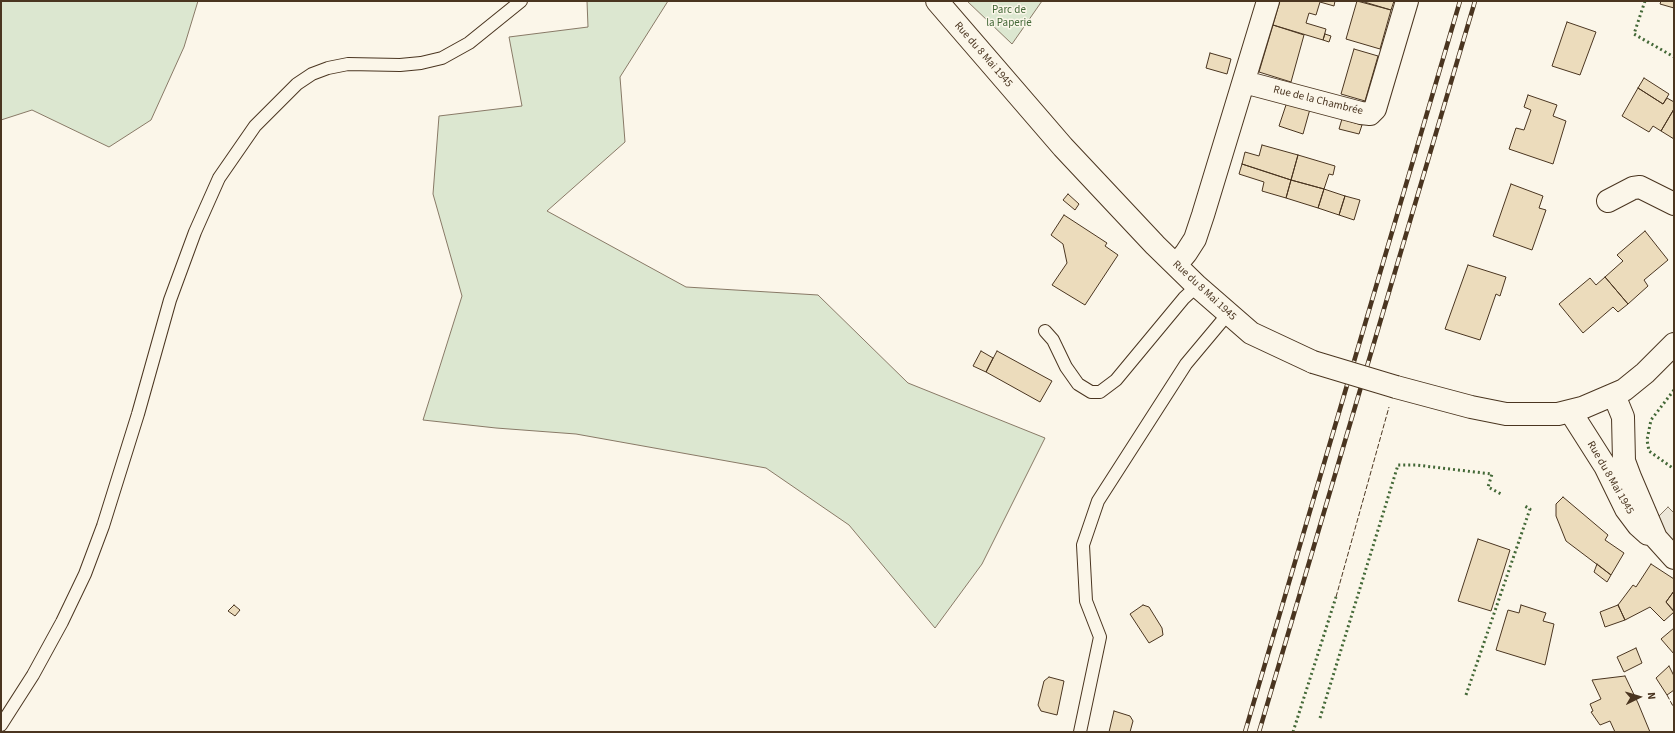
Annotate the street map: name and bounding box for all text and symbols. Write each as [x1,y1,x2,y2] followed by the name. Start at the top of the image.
[986,4,1032,30] park label: Parc de la Paperie
[951,20,1015,90] street label: Rue du 8 Mai 1945
[1272,83,1364,119] street label: Rue de la Chambrée
[1169,258,1239,324] street label: Rue du 8 Mai 1945
[1584,439,1636,517] street label: Rue du 8 Mai 1945
[1619,677,1659,717] north arrow
[1644,692,1659,700] text: N

